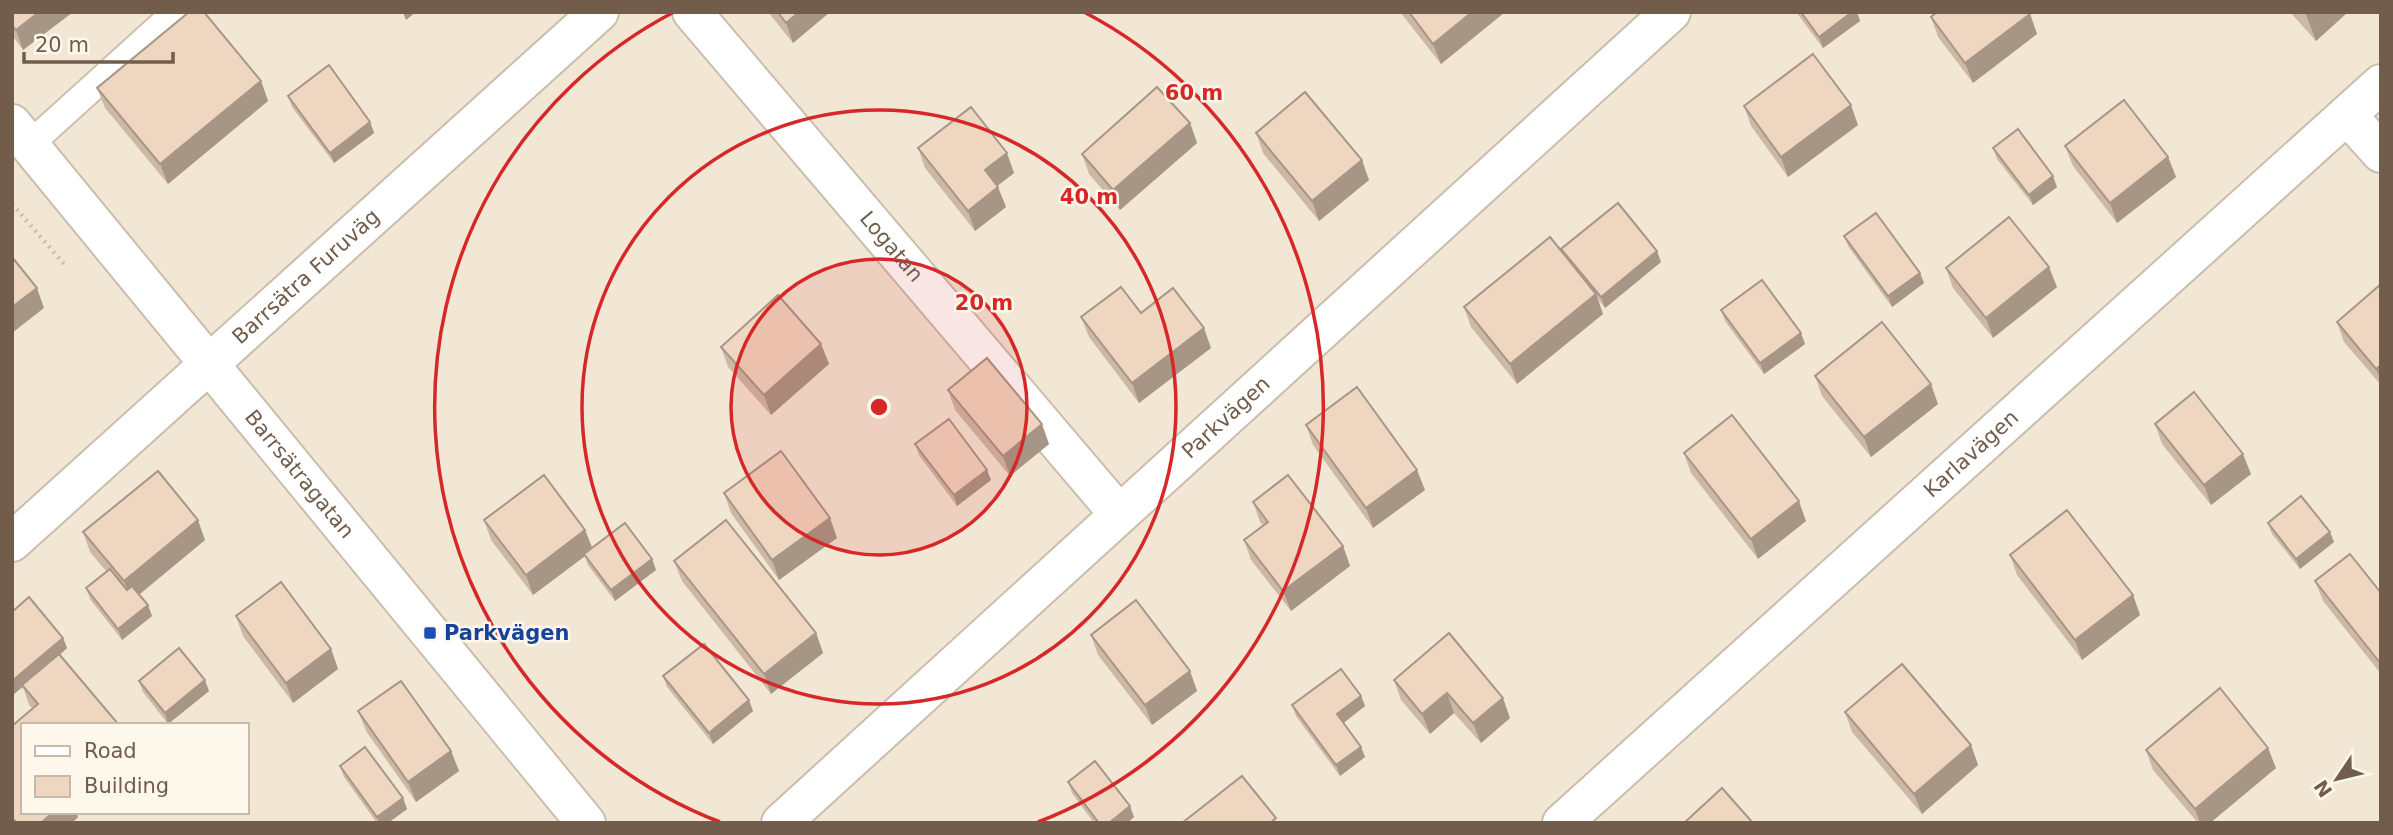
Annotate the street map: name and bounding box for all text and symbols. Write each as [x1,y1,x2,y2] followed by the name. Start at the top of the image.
[24,21,173,65] scale bar
[35,33,89,57] text: 20 m
[1165,81,1223,105] text: 60 m
[1060,185,1118,209] text: 40 m
[228,204,384,349] street label: Barrsätra Furuväg
[855,207,928,287] street label: Logatan
[955,291,1013,315] text: 20 m
[1177,372,1275,464] street label: Parkvägen
[867,395,891,419] centre of rings
[240,405,359,543] street label: Barrsätragatan
[1919,405,2023,502] street label: Karlavägen
[444,621,569,645] place label: Parkvägen
[422,625,438,641] marker: Parkvägen
[21,723,248,814] legend
[84,739,137,763] text: Road
[2302,744,2372,814] north arrow
[84,774,169,798] text: Building
[2310,776,2337,802] text: N

